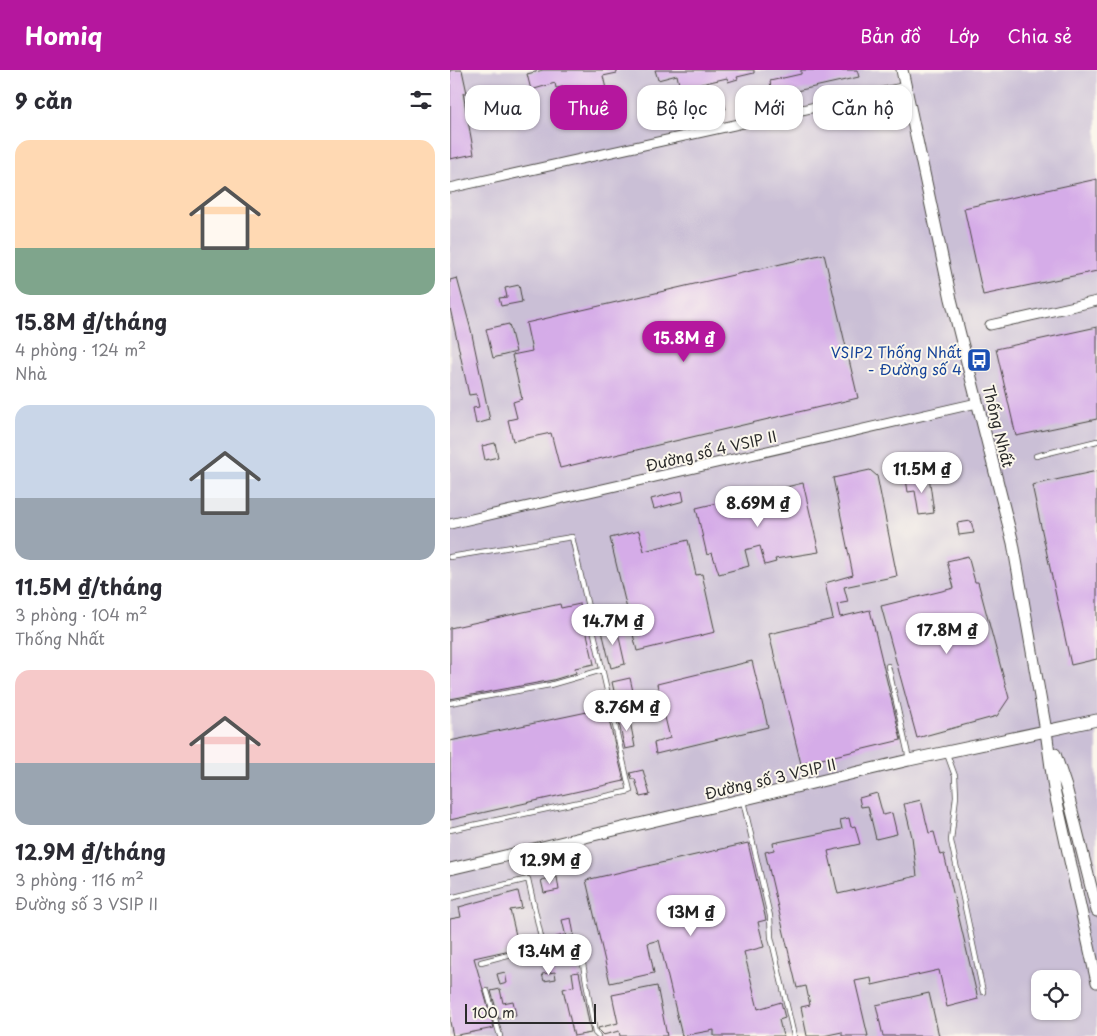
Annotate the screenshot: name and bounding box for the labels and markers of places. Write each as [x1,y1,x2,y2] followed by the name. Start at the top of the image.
[638,320,730,363] pin: 15.8M ₫
[831,340,962,380] place label: VSIP2 Thống Nhất - Đường số 4
[966,347,992,373] bus stop icon: VSIP2 Thống Nhất - Đường số 4
[876,452,968,494] pin: 11.5M ₫
[712,486,804,528] pin: 8.69M ₫
[567,604,659,646] pin: 14.7M ₫
[901,612,993,655] pin: 17.8M ₫
[581,690,673,732] pin: 8.76M ₫
[504,842,596,885] pin: 12.9M ₫
[656,894,726,937] pin: 13M ₫
[503,934,595,976] pin: 13.4M ₫

